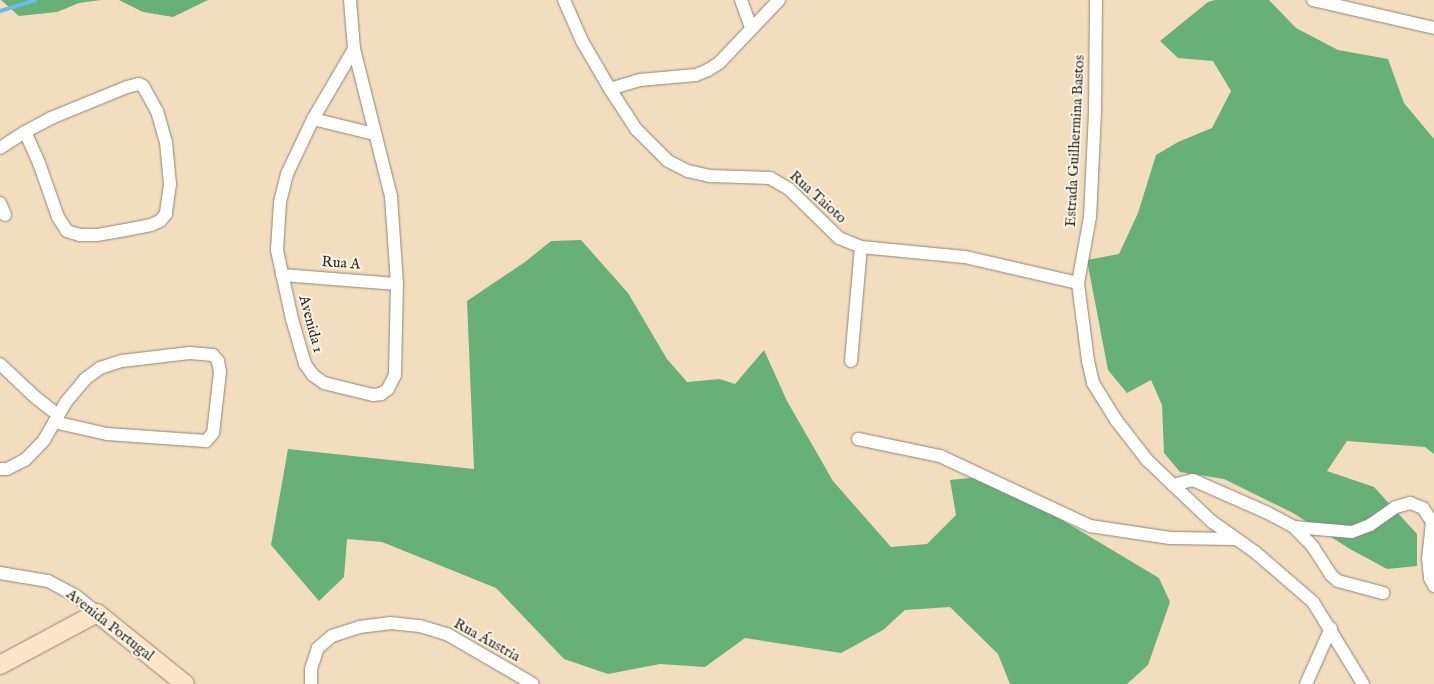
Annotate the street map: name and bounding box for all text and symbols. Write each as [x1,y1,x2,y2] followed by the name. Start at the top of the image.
[1062,55,1088,227] street label: Estrada Guilhermina Bastos
[786,167,850,227] street label: Rua Taioto
[321,253,361,273] street label: Rua A
[295,293,327,355] street label: Avenida 1
[62,585,158,665] street label: Avenida Portugal
[451,614,523,666] street label: Rua Áustria

